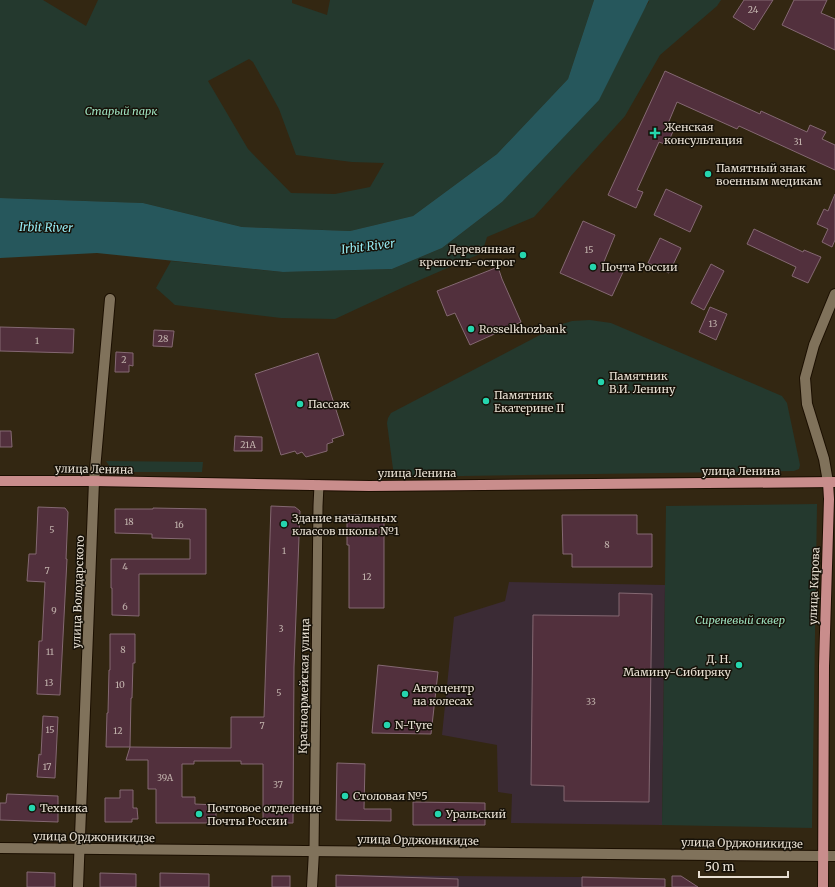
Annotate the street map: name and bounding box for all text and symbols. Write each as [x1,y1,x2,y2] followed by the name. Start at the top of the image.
[748,4,759,15] house number: 24
[85,104,157,118] park label: Старый парк
[664,120,743,147] place label: Женская консультация
[649,127,661,139] marker: Женская консультация
[794,136,802,147] house number: 31
[716,161,822,188] place label: Памятный знак военным медикам
[703,169,713,179] marker: Памятный знак военным медикам
[19,219,74,235] water label: Irbit River
[340,235,397,257] water label: Irbit River
[419,242,515,269] place label: Деревянная крепость-острог
[584,244,594,255] house number: 15
[518,250,528,260] marker: Деревянная крепость-острог
[601,260,678,274] place label: Почта России
[588,262,598,272] marker: Почта России
[709,318,717,329] house number: 13
[479,322,566,336] place label: Rosselkhozbank
[466,324,476,334] marker: Rosselkhozbank
[158,333,168,344] house number: 28
[35,335,39,346] house number: 1
[121,354,127,365] house number: 2
[609,369,676,396] place label: Памятник В.И. Ленину
[596,377,606,387] marker: Памятник В.И. Ленину
[494,388,564,415] place label: Памятник Екатерине II
[481,396,491,406] marker: Памятник Екатерине II
[308,397,349,411] place label: Пассаж
[295,399,305,409] marker: Пассаж
[240,439,256,450] house number: 21А
[55,461,133,477] street label: улица Ленина
[702,464,780,478] street label: улица Ленина
[378,466,456,480] street label: улица Ленина
[292,511,399,538] place label: Здание начальных классов школы №1
[124,516,134,527] house number: 18
[174,519,184,530] house number: 16
[279,519,289,529] marker: Здание начальных классов школы №1
[49,524,55,535] house number: 5
[69,535,87,649] street label: улица Володарского
[604,539,610,550] house number: 8
[282,545,286,556] house number: 1
[806,547,822,625] street label: улица Кирова
[122,561,128,572] house number: 4
[44,565,50,576] house number: 7
[362,571,372,582] house number: 12
[122,601,128,612] house number: 6
[51,605,57,616] house number: 9
[695,613,785,627] park label: Сиреневый сквер
[296,618,312,754] street label: Красноармейская улица
[278,623,284,634] house number: 3
[120,644,126,655] house number: 8
[46,646,54,657] house number: 11
[623,652,732,679] place label: Д. Н. Мамину-Сибиряку
[734,660,744,670] marker: Д. Н. Мамину-Сибиряку
[45,677,53,688] house number: 13
[115,679,125,690] house number: 10
[412,681,474,708] place label: Автоцентр на колесах
[276,687,282,698] house number: 5
[400,689,410,699] marker: Автоцентр на колесах
[586,696,596,707] house number: 33
[395,718,433,732] place label: N-Tyre
[259,720,265,731] house number: 7
[382,720,392,730] marker: N-Tyre
[45,724,55,735] house number: 15
[113,725,123,736] house number: 12
[43,761,51,772] house number: 17
[157,772,174,783] house number: 39А
[273,779,283,790] house number: 37
[353,789,428,803] place label: Столовая №5
[340,791,350,801] marker: Столовая №5
[40,801,88,815] place label: Техника
[207,801,322,828] place label: Почтовое отделение Почты России
[27,803,37,813] marker: Техника
[445,807,507,821] place label: Уральский
[194,809,204,819] marker: Почтовое отделение Почты России
[433,809,443,819] marker: Уральский
[33,829,155,845] street label: улица Орджоникидзе
[357,832,479,848] street label: улица Орджоникидзе
[681,835,803,851] street label: улица Орджоникидзе
[699,853,788,879] scale bar
[705,859,734,874] text: 50 m

